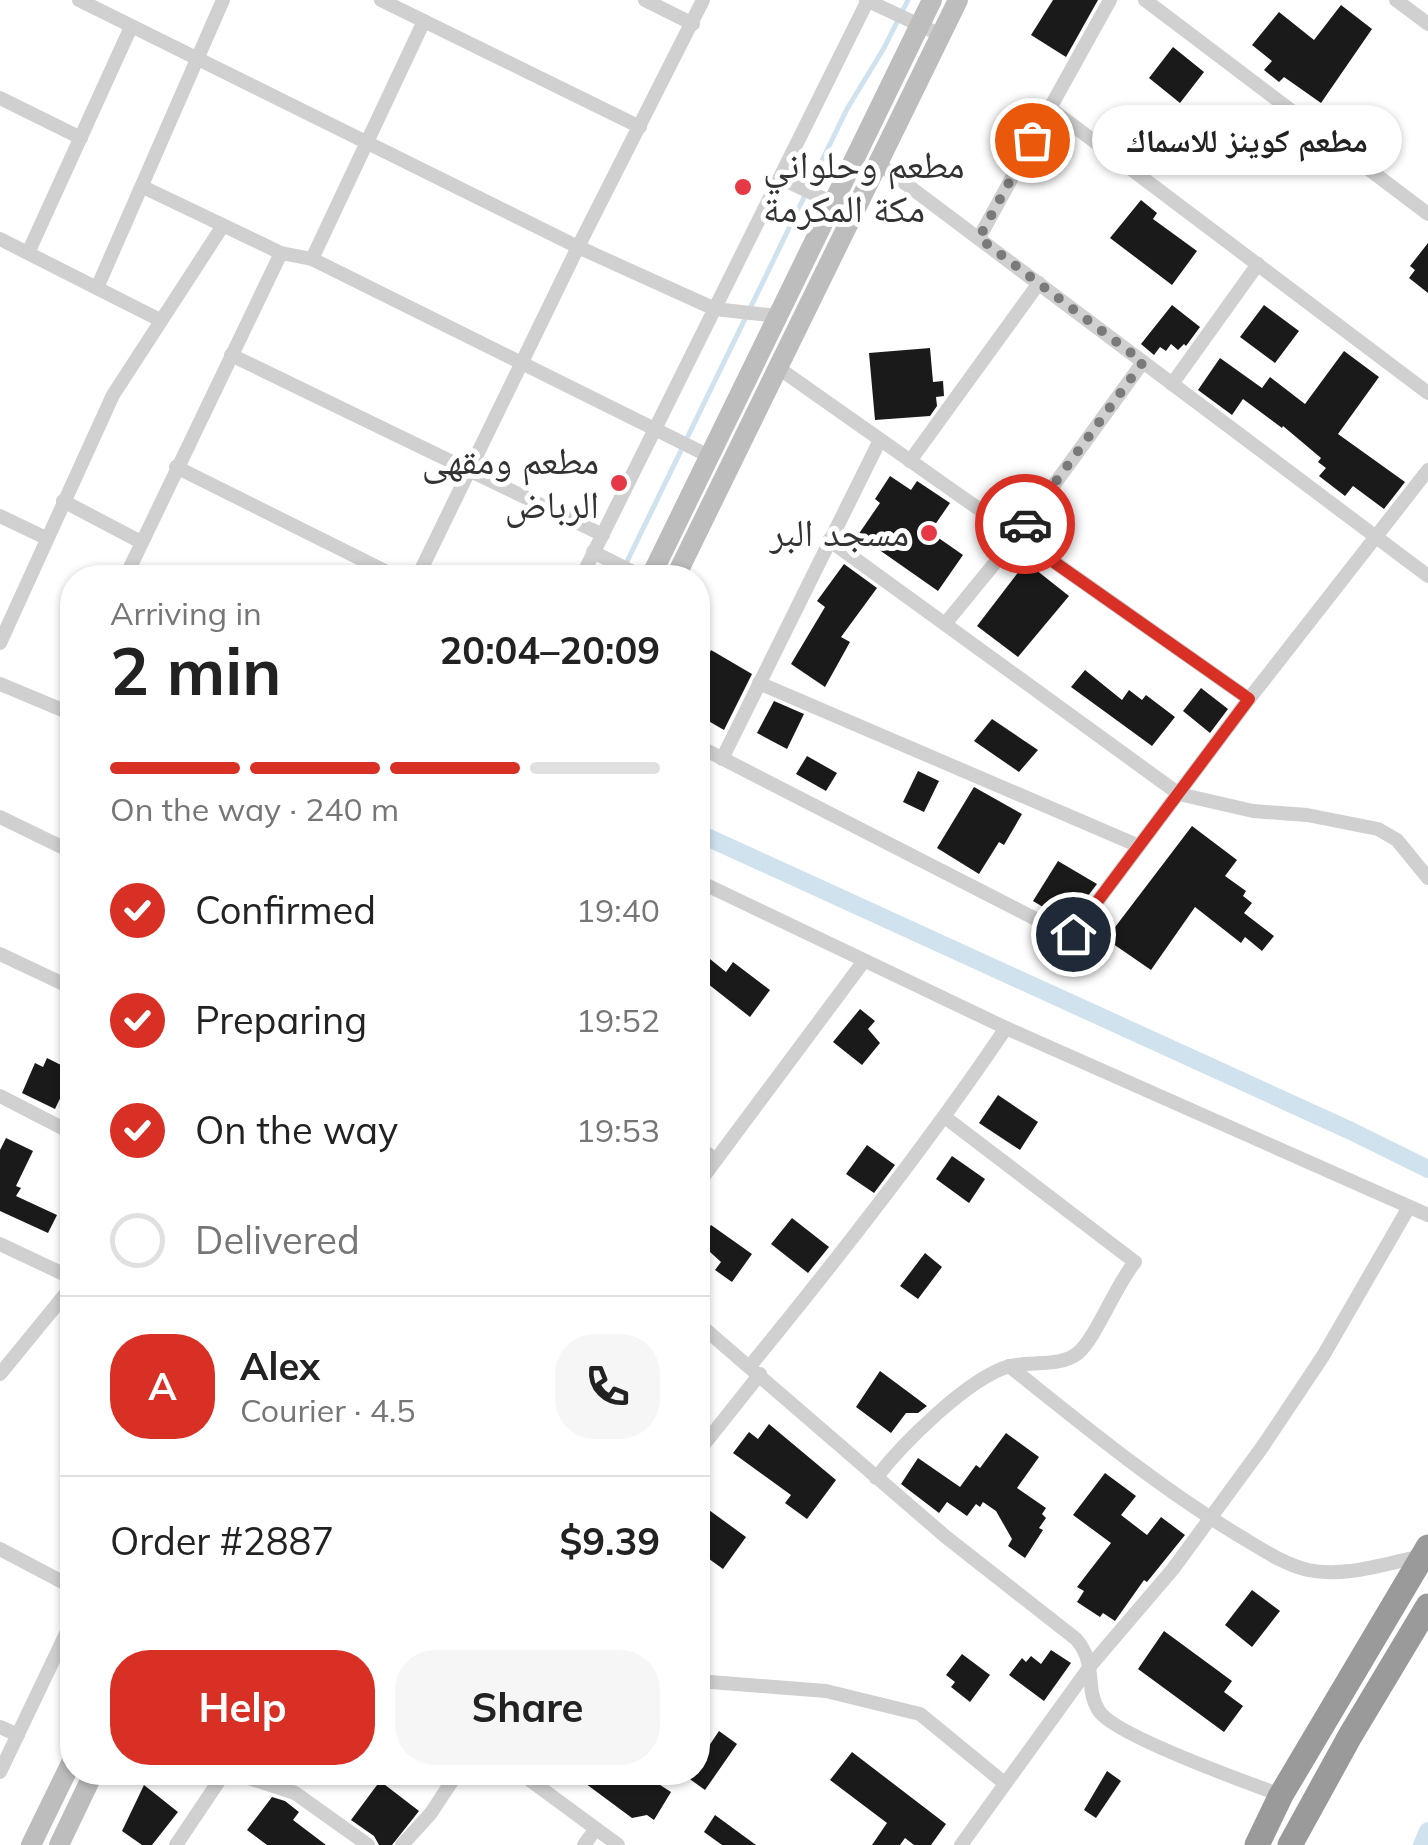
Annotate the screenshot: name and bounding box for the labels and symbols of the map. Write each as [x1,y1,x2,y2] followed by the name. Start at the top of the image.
[990,98,1075,183] pin
[1092,105,1402,175] callout: مطعم كوينز للاسماك
[763,140,965,232] place label: مطعم وحلواني مكة المكرمة
[732,176,754,198] marker: مطعم وحلواني مكة المكرمة
[422,436,599,528] place label: مطعم ومقهى الرباض
[608,472,630,494] marker: مطعم ومقهى الرباض
[975,474,1075,574] courier
[769,508,909,556] place label: مسجد البر
[918,522,940,544] marker: مسجد البر
[1031,892,1116,977] pin

